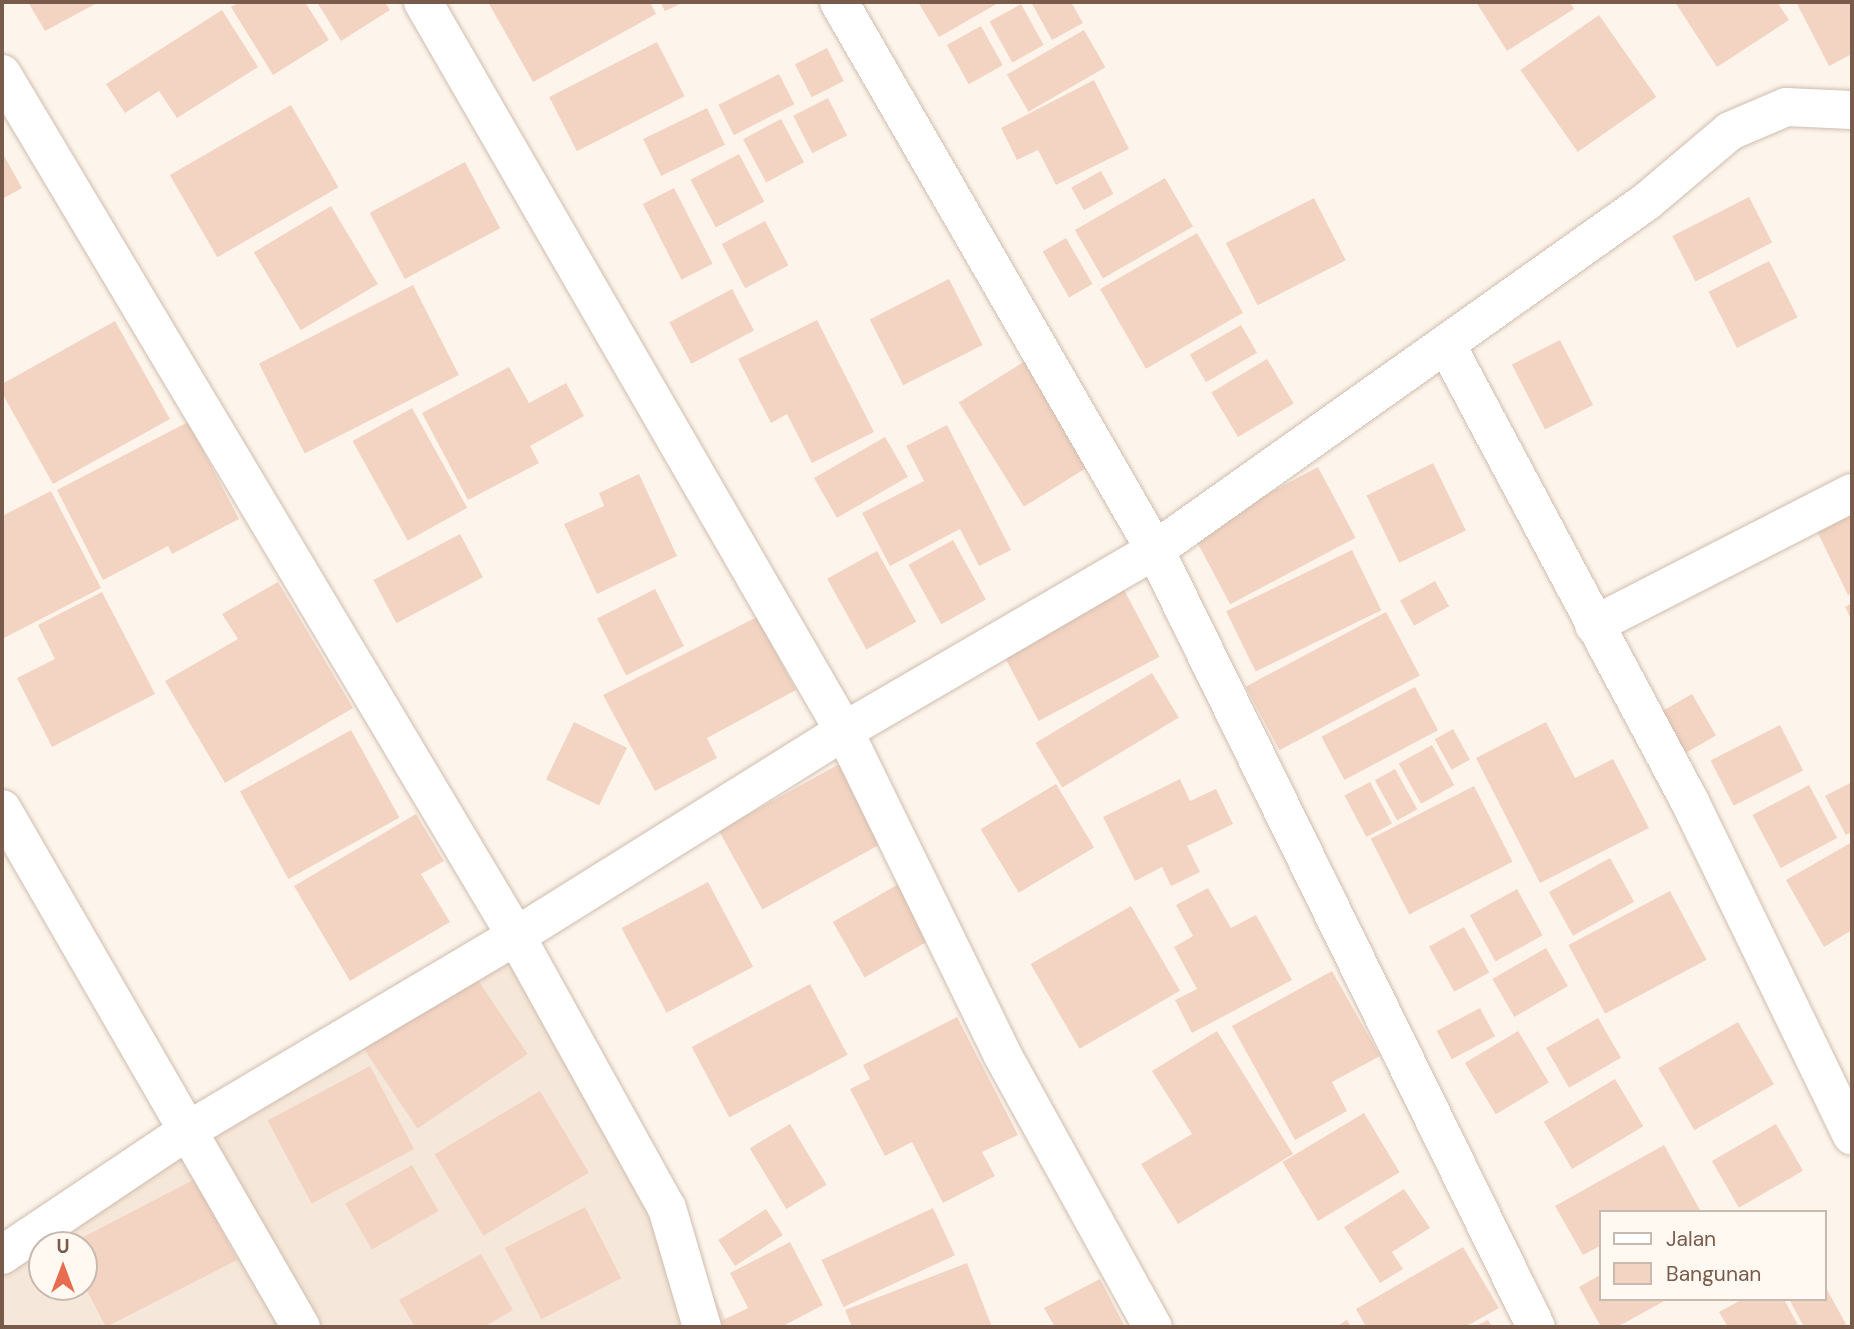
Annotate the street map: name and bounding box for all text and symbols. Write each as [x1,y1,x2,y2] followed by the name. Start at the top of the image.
[1598,1210,1826,1301] legend
[1666,1225,1716,1253] text: Jalan
[28,1231,98,1301] north arrow
[56,1234,70,1259] text: U
[1666,1260,1761,1288] text: Bangunan

